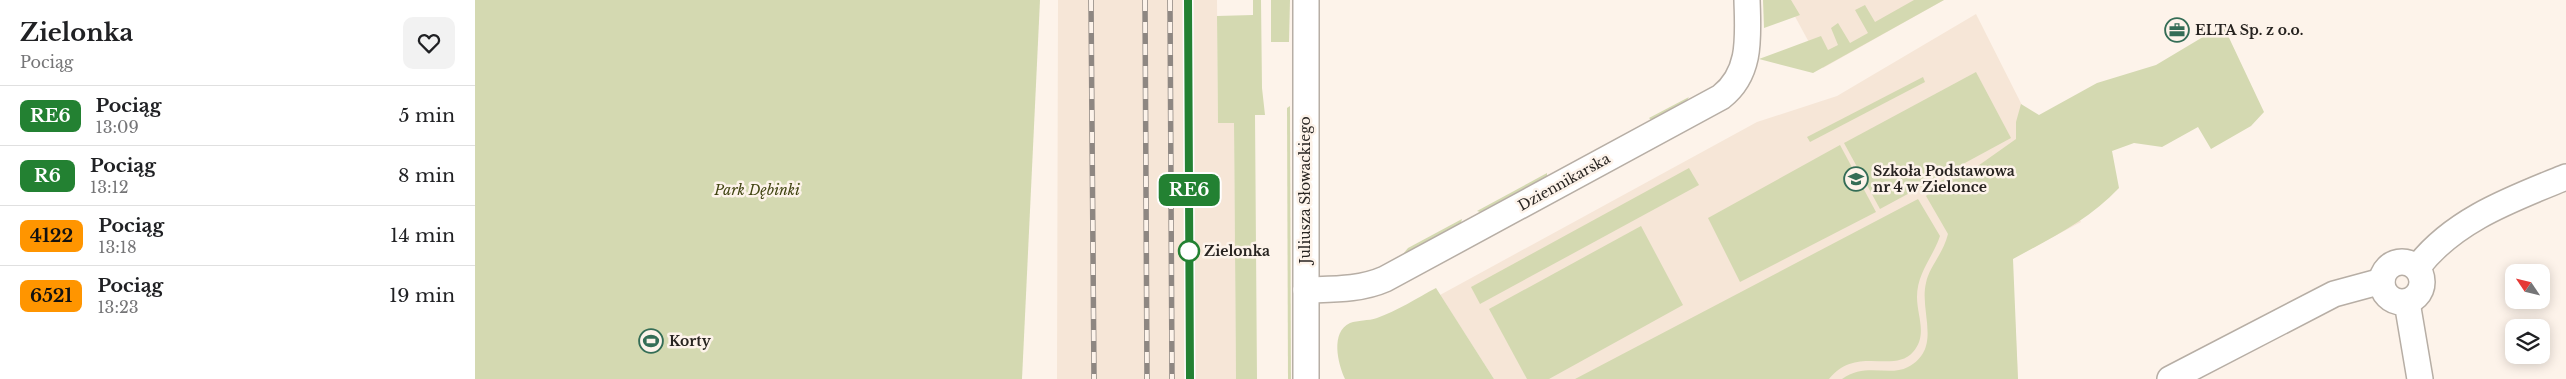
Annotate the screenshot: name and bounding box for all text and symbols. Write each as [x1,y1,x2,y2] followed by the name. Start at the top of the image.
[403,17,455,69] button: heart
[2164,17,2190,43] office icon: ELTA Sp. z o.o.
[20,18,133,47] text: Zielonka
[2195,21,2303,39] place label: ELTA Sp. z o.o.
[20,52,73,72] text: Pociąg
[96,94,161,117] text: Pociąg
[399,104,455,127] text: 5 min
[30,105,71,127] text: RE6
[1296,116,1314,266] street label: Juliusza Słowackiego
[96,117,139,137] text: 13:09
[1515,149,1613,215] street label: Dziennikarska
[90,154,156,177] text: Pociąg
[1873,162,2015,196] place label: Szkoła Podstawowa nr 4 w Zielonce
[398,164,455,187] text: 8 min
[34,165,61,187] text: R6
[1843,166,1869,192] school or university icon: Szkoła Podstawowa nr 4 w Zielonce
[1160,174,1218,206] line badge: RE6
[90,177,129,197] text: 13:12
[1169,179,1209,201] text: RE6
[713,181,800,199] park label: Park Dębinki
[98,214,164,237] text: Pociąg
[390,224,455,247] text: 14 min
[30,225,73,247] text: 4122
[98,237,137,257] text: 13:18
[1178,240,1200,262] marker: Zielonka
[1204,242,1270,260] place label: Zielonka
[2505,264,2550,309] north arrow
[2505,264,2550,364] map controls
[97,274,163,297] text: Pociąg
[389,284,455,307] text: 19 min
[30,285,72,307] text: 6521
[97,297,139,317] text: 13:23
[2505,319,2550,364] button: layers
[638,328,664,354] sports icon: Korty
[669,332,712,350] place label: Korty

